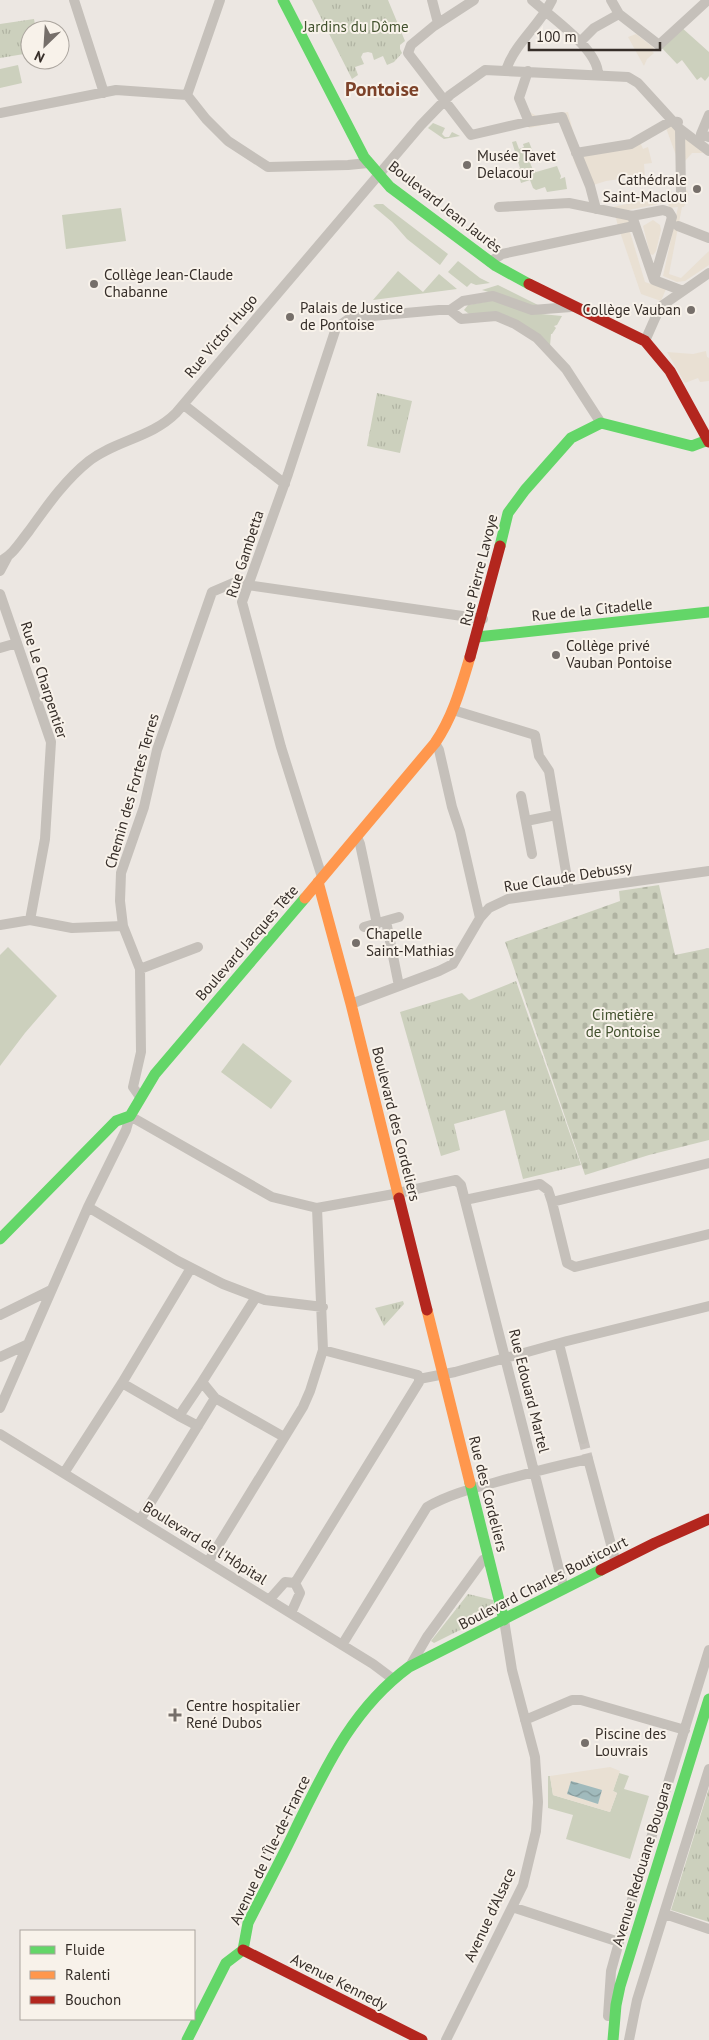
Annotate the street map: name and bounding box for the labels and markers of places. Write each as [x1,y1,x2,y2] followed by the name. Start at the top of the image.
[477,146,556,182] place label: Musée Tavet Delacour
[461,159,473,171] marker: Musée Tavet Delacour
[603,170,687,206] place label: Cathédrale Saint-Maclou
[691,183,703,195] marker: Cathédrale Saint-Maclou
[104,265,233,301] place label: Collège Jean-Claude Chabanne
[88,278,100,290] marker: Collège Jean-Claude Chabanne
[300,298,403,334] place label: Palais de Justice de Pontoise
[582,300,681,319] place label: Collège Vauban
[685,304,697,316] marker: Collège Vauban
[284,311,296,323] marker: Palais de Justice de Pontoise
[565,636,672,672] place label: Collège privé Vauban Pontoise
[550,649,562,661] marker: Collège privé Vauban Pontoise
[366,924,454,960] place label: Chapelle Saint-Mathias
[350,937,362,949] marker: Chapelle Saint-Mathias
[186,1696,300,1732] place label: Centre hospitalier René Dubos
[168,1708,182,1722] marker: Centre hospitalier René Dubos
[595,1724,666,1760] place label: Piscine des Louvrais
[579,1737,591,1749] marker: Piscine des Louvrais

